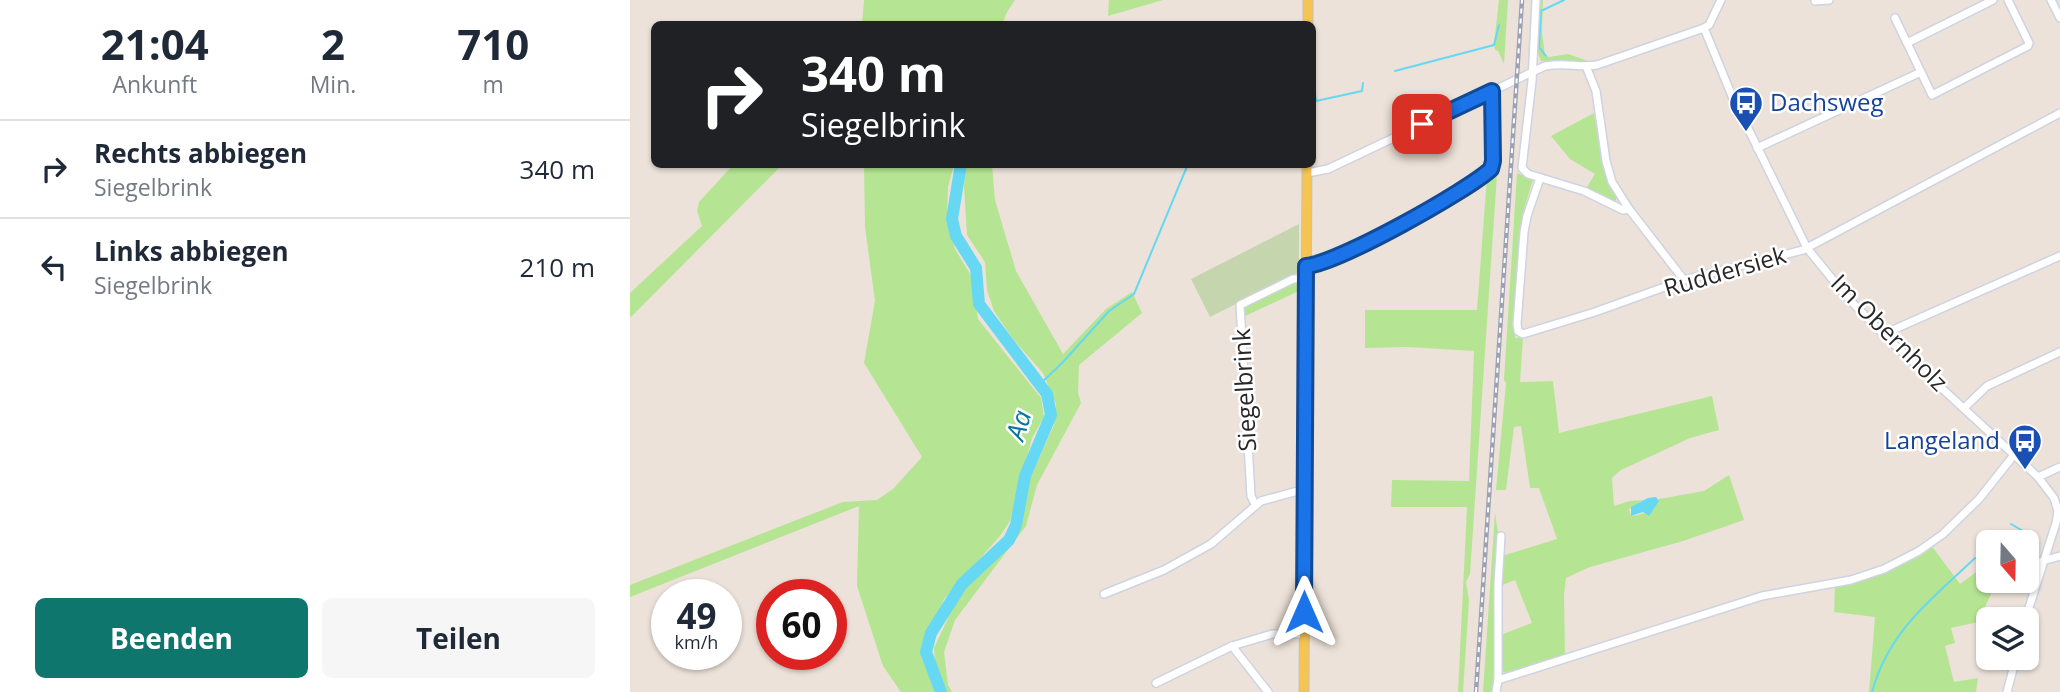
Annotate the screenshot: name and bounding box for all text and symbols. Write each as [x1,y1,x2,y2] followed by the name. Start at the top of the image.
[101,15,209,72] text: 21:04
[321,15,345,72] text: 2
[457,15,529,72] text: 710
[801,40,946,106] text: 340 m
[686,49,777,140] icon: right
[112,68,197,100] text: Ankunft
[310,68,356,100] text: Min.
[483,68,504,100] text: m
[1727,84,1765,133] bus stop icon: Dachsweg
[1770,85,1884,118] place label: Dachsweg
[1392,94,1452,154] pin
[801,103,965,146] text: Siegelbrink
[1403,105,1441,143] icon: arrive
[94,135,307,171] text: Rechts abbiegen
[35,150,73,188] icon: right
[520,151,595,187] text: 340 m
[94,171,212,203] text: Siegelbrink
[94,233,289,269] text: Links abbiegen
[1660,237,1790,304] street label: Ruddersiek
[35,248,73,286] icon: left
[520,249,595,285] text: 210 m
[1824,266,1956,398] street label: Im Obernholz
[94,269,212,301] text: Siegelbrink
[1224,327,1263,452] street label: Siegelbrink
[996,405,1040,446] water label: Aa
[2006,422,2044,471] bus stop icon: Langeland
[1884,423,2000,456] place label: Langeland
[1976,530,2039,593] north arrow
[1976,530,2039,670] map controls
[1267,575,1341,649] position arrow
[756,579,847,670] speed limit sign: 60
[676,592,717,639] text: 49
[35,598,308,678] button: Beenden
[322,598,595,678] button: Teilen
[1976,607,2039,670] button: layers
[675,630,718,654] text: km/h

